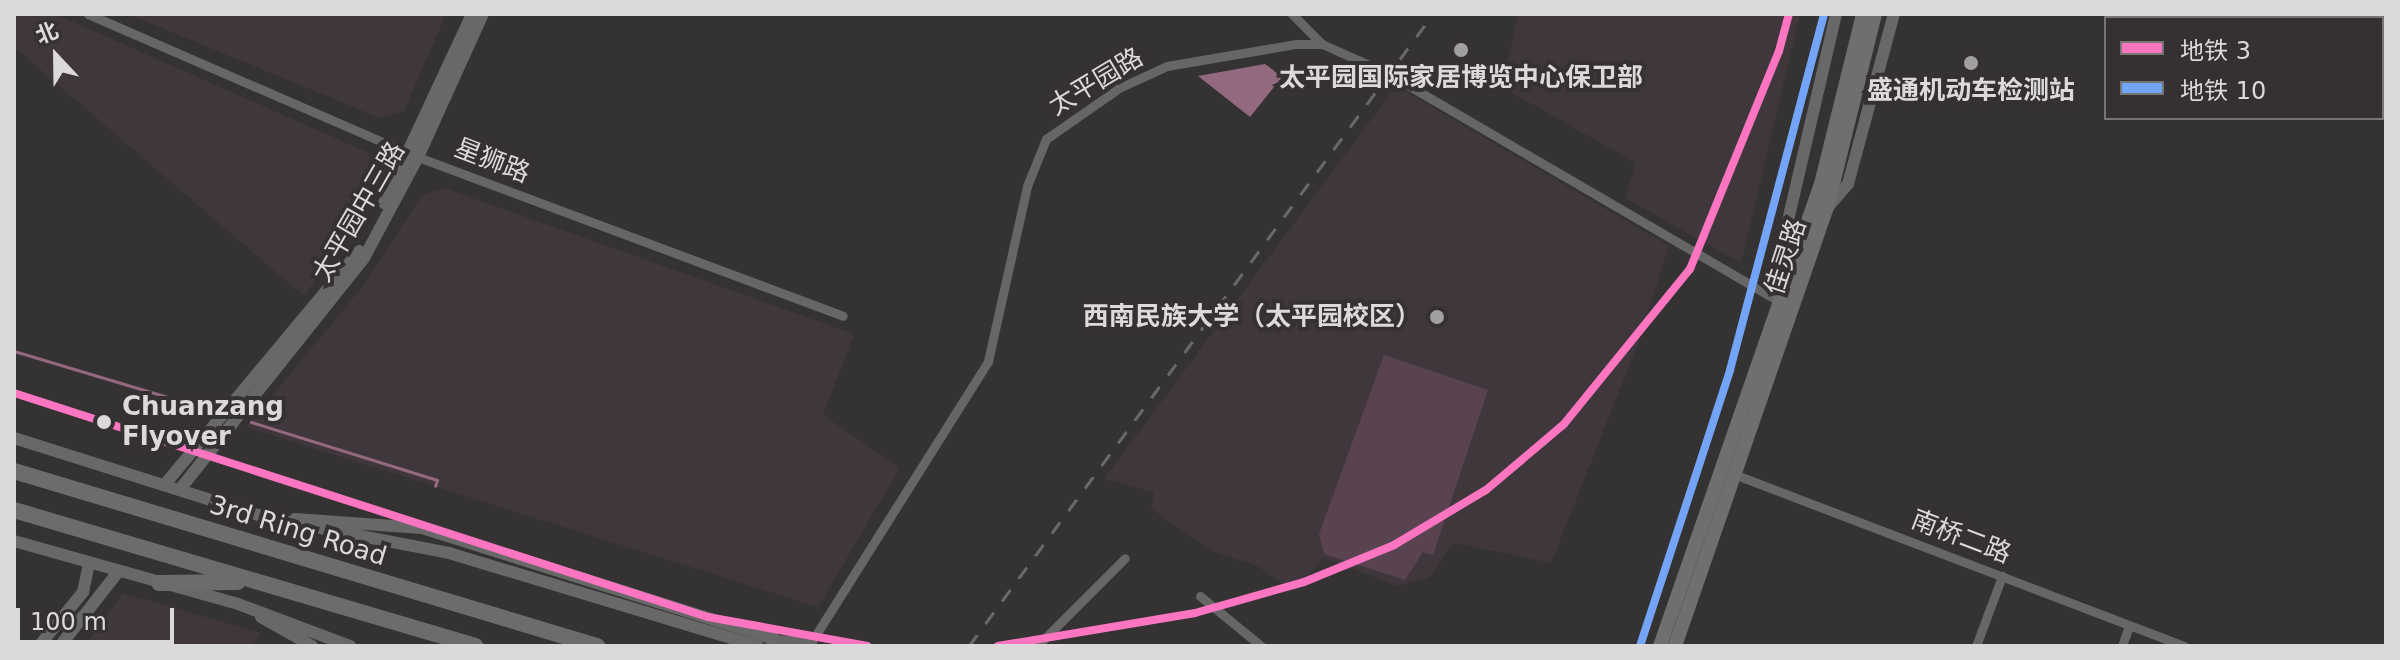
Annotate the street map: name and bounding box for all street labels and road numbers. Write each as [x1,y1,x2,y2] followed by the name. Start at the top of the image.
[1043,42,1149,122] street label: 太平园路
[450,132,534,190] street label: 星狮路
[306,137,412,287] street label: 太平园中三路
[1759,215,1813,299] street label: 佳灵路
[206,489,390,573] street label: 3rd Ring Road
[1907,504,2015,570] street label: 南桥二路

